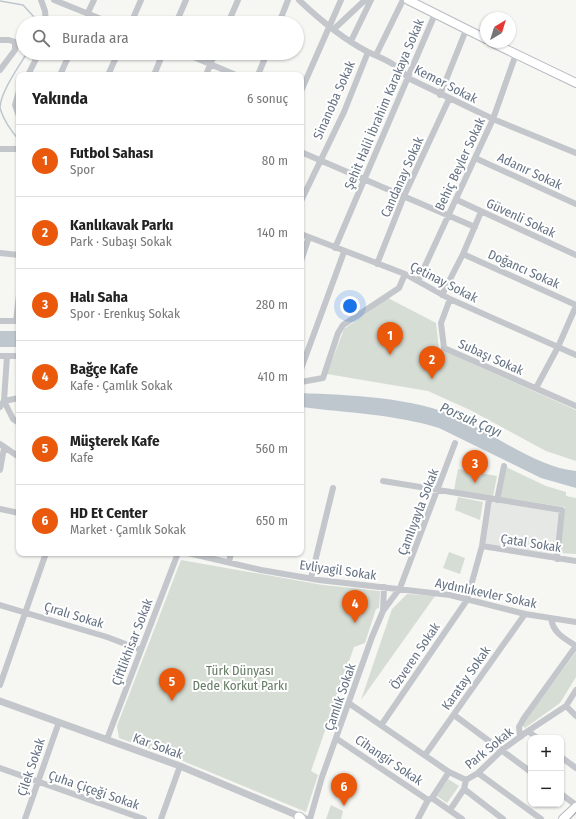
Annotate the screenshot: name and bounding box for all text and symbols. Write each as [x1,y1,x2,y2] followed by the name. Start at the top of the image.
[480,12,516,48] north arrow
[16,16,304,60] search box
[341,16,427,192] street label: Şehit Halil İbrahim Karakaya Sokak
[30,27,52,49] icon: search
[62,29,129,47] text: Burada ara
[310,58,358,142] street label: Sinanoba Sokak
[412,62,481,107] street label: Kemer Sokak
[32,88,88,109] text: Yakında
[247,91,288,106] text: 6 sonuç
[432,114,488,213] street label: Behiç Beyler Sokak
[378,134,427,220] street label: Candanay Sokak
[70,144,153,162] text: Futbol Sahası
[495,150,565,193] street label: Adanır Sokak
[42,153,48,168] text: 1
[262,153,288,168] text: 80 m
[70,162,95,177] text: Spor
[484,195,559,241] street label: Güvenli Sokak
[70,216,173,234] text: Kanlıkavak Parkı
[42,225,48,240] text: 2
[257,225,288,240] text: 140 m
[70,234,172,249] text: Park · Subaşı Sokak
[486,246,563,292] street label: Doğancı Sokak
[408,259,481,306] street label: Çetinay Sokak
[70,288,128,306] text: Halı Saha
[340,296,360,316] your location
[42,297,48,312] text: 3
[256,297,288,312] text: 280 m
[70,306,180,321] text: Spor · Erenkuş Sokak
[377,322,403,355] pin: 1
[456,336,527,378] street label: Subaşı Sokak
[419,346,445,379] pin: 2
[70,360,138,378] text: Bağçe Kafe
[42,369,48,384] text: 4
[258,369,288,384] text: 410 m
[70,378,173,393] text: Kafe · Çamlık Sokak
[437,399,505,441] water label: Porsuk Çayı
[70,432,160,450] text: Müşterek Kafe
[42,441,48,456] text: 5
[256,441,288,456] text: 560 m
[70,450,93,465] text: Kafe
[462,450,488,483] pin: 3
[395,466,442,557] street label: Çamlıyayla Sokak
[70,504,147,522] text: HD Et Center
[42,513,48,528] text: 6
[256,513,288,528] text: 650 m
[70,522,186,537] text: Market · Çamlık Sokak
[500,531,563,555] street label: Çatal Sokak
[299,557,378,583] street label: Evliyagil Sokak
[434,575,539,611] street label: Aydınlıkevler Sokak
[342,590,368,623] pin: 4
[109,596,156,688] street label: Çiftlikhisar Sokak
[42,599,106,631] street label: Çıralı Sokak
[386,618,443,692] street label: Özveren Sokak
[439,642,494,713] street label: Karatay Sokak
[321,660,359,733] street label: Çamlık Sokak
[193,663,287,693] park label: Türk Dünyası Dede Korkut Parkı
[159,668,185,701] pin: 5
[462,723,517,772] street label: Park Sokak
[131,730,186,762] street label: Kar Sokak
[352,732,427,789] street label: Cihangir Sokak
[14,735,48,798] street label: Çilek Sokak
[528,735,564,807] map controls
[528,735,564,771] button: +
[47,767,142,813] street label: Çuha Çiçeği Sokak
[528,771,564,807] button: −
[331,773,357,806] pin: 6

